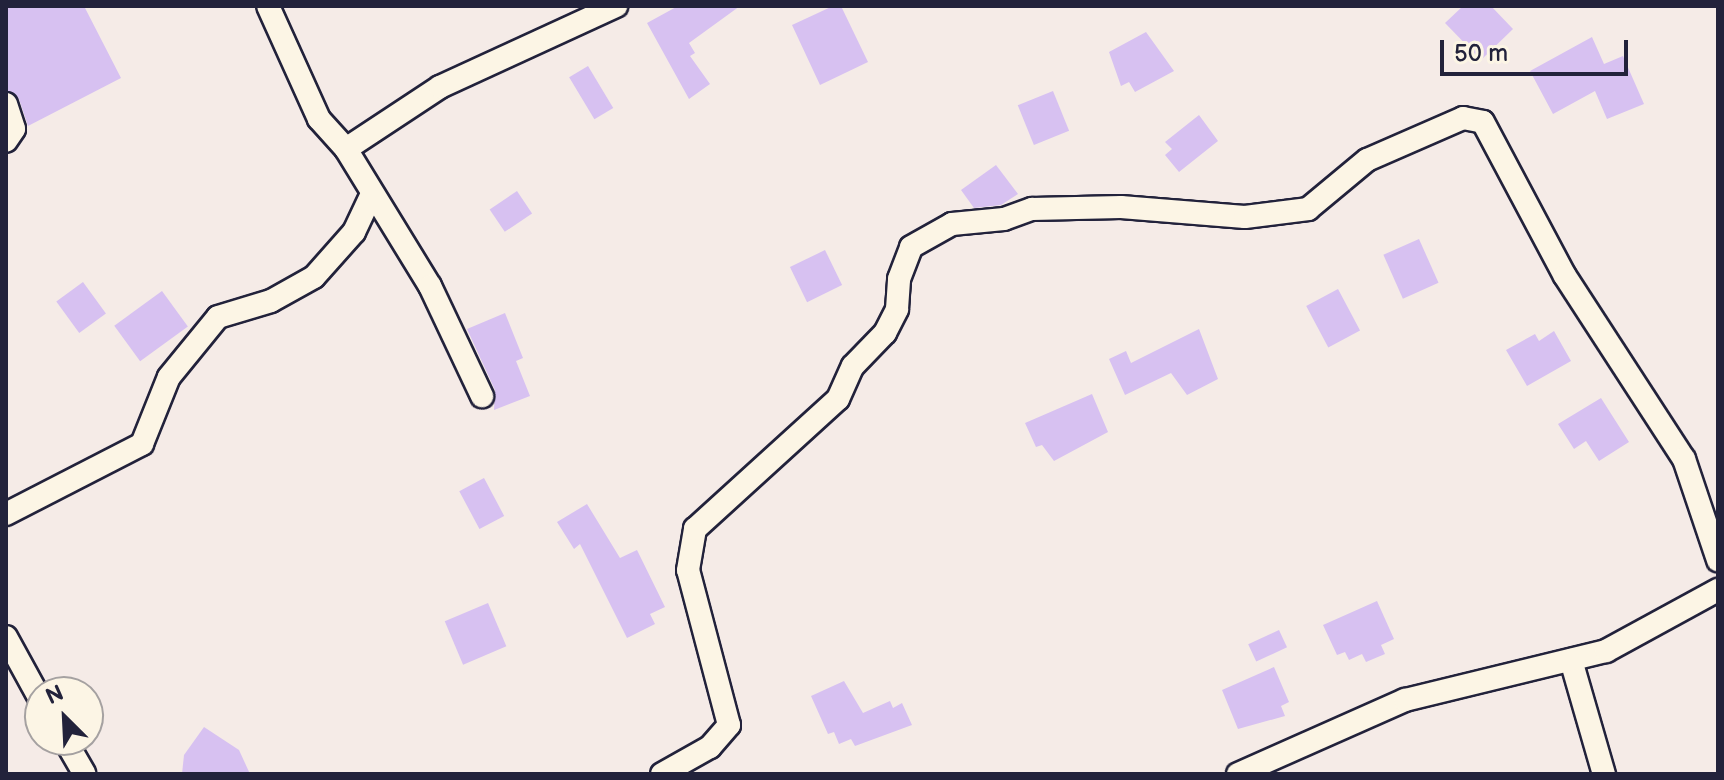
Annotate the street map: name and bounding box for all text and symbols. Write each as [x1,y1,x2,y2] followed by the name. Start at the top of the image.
[1444,24,1632,74] scale bar
[1454,39,1508,68] text: 50 m
[24,676,104,756] north arrow
[42,680,68,711] text: N

